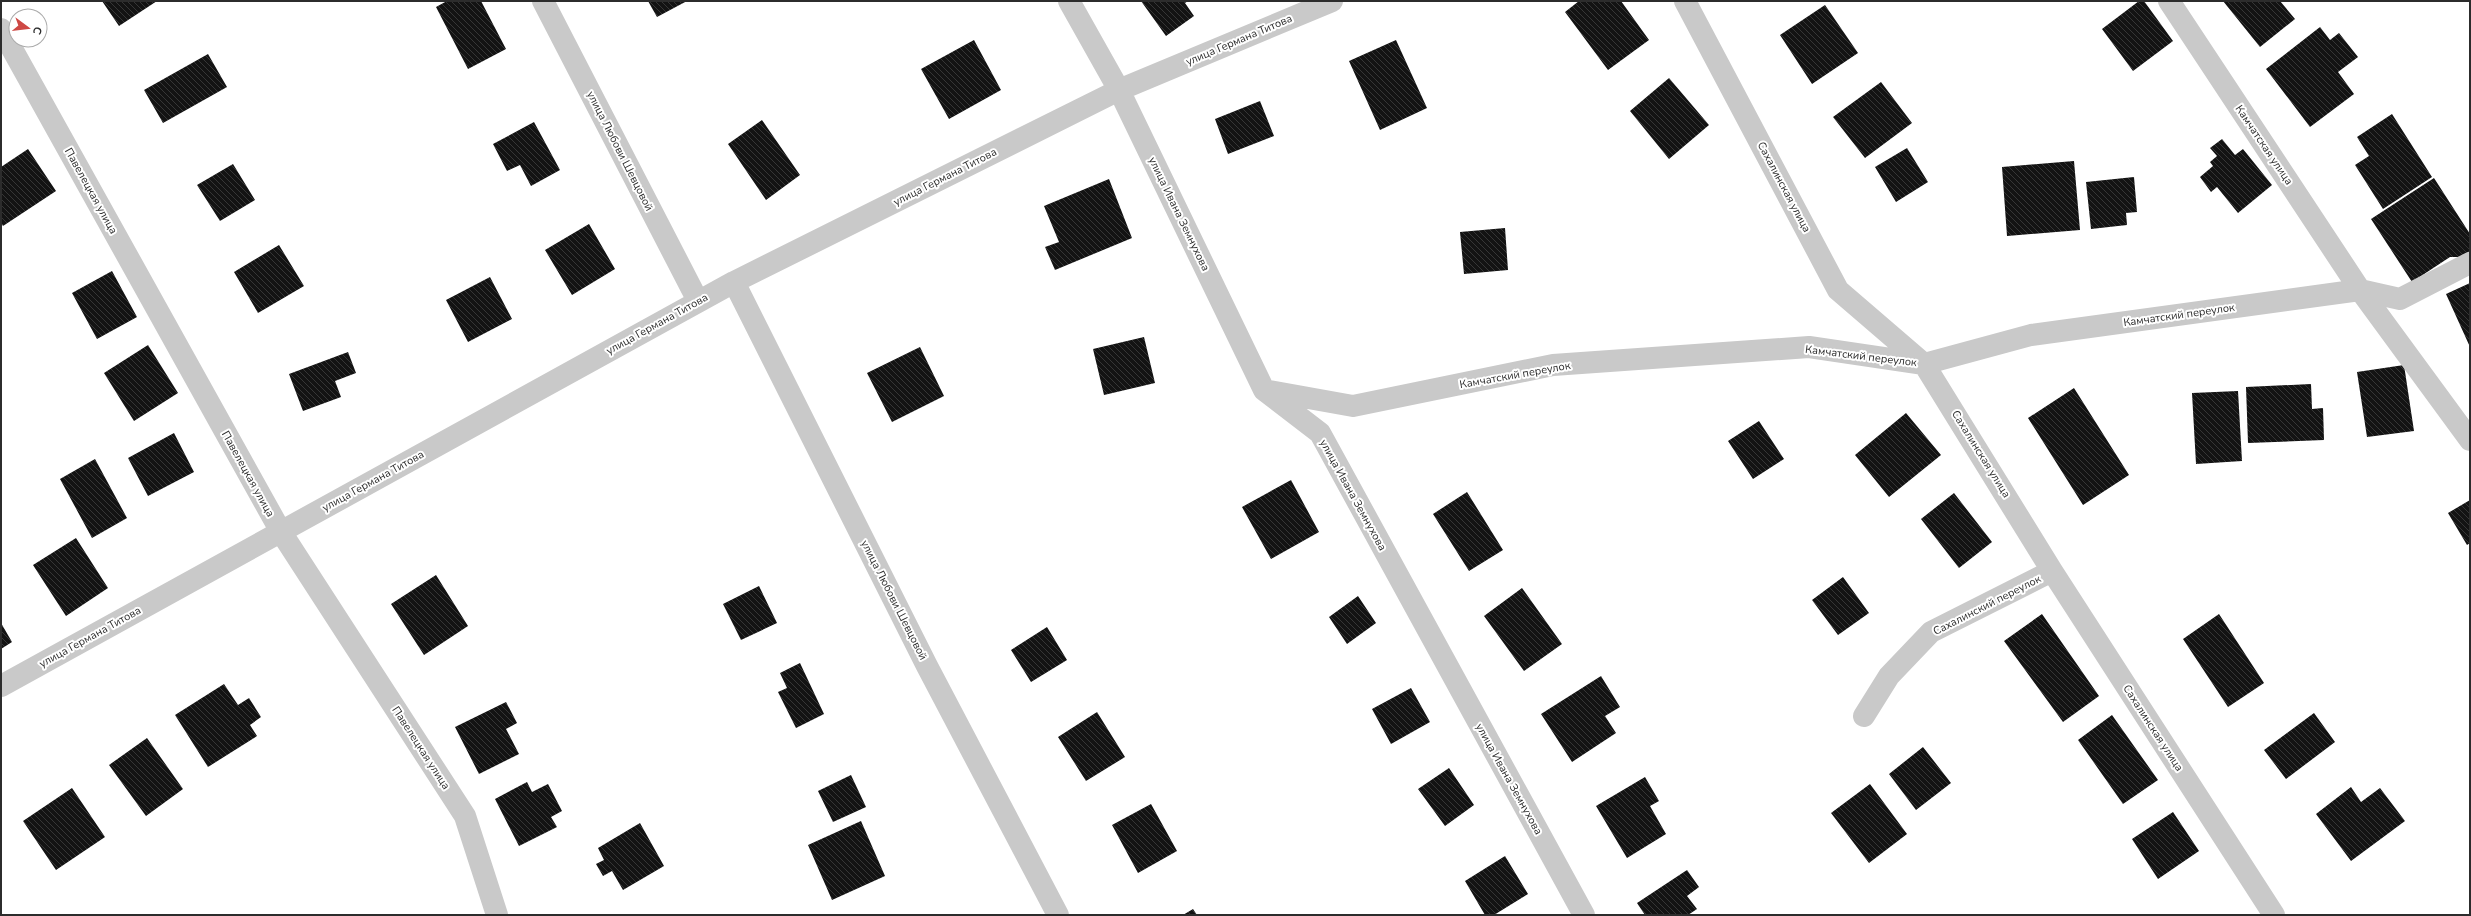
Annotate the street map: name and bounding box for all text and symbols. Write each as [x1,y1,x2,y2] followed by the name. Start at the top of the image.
[8,8,48,48] north arrow
[1183,11,1295,69] street label: улица Германа Титова
[29,25,45,37] text: С
[583,88,657,214] street label: улица Любови Шевцовой
[2232,102,2296,188] street label: Камчатская улица
[1754,139,1814,235] street label: Сахалинская улица
[891,144,999,210] street label: улица Германа Титова
[61,145,121,237] street label: Павелецкая улица
[1145,154,1213,274] street label: улица Ивана Земнухова
[603,290,711,358] street label: улица Германа Титова
[2122,300,2236,330] street label: Камчатский переулок
[1804,342,1918,370] street label: Камчатский переулок
[1458,358,1572,392] street label: Камчатский переулок
[1948,407,2014,501] street label: Сахалинская улица
[218,428,278,520] street label: Павелецкая улица
[1316,437,1390,553] street label: улица Ивана Земнухова
[319,447,427,515] street label: улица Германа Титова
[857,537,931,663] street label: улица Любови Шевцовой
[1930,571,2044,639] street label: Сахалинский переулок
[36,603,144,671] street label: улица Германа Титова
[2119,682,2187,774] street label: Сахалинская улица
[389,704,454,792] street label: Павелецкая улица
[1472,721,1546,837] street label: улица Ивана Земнухова

